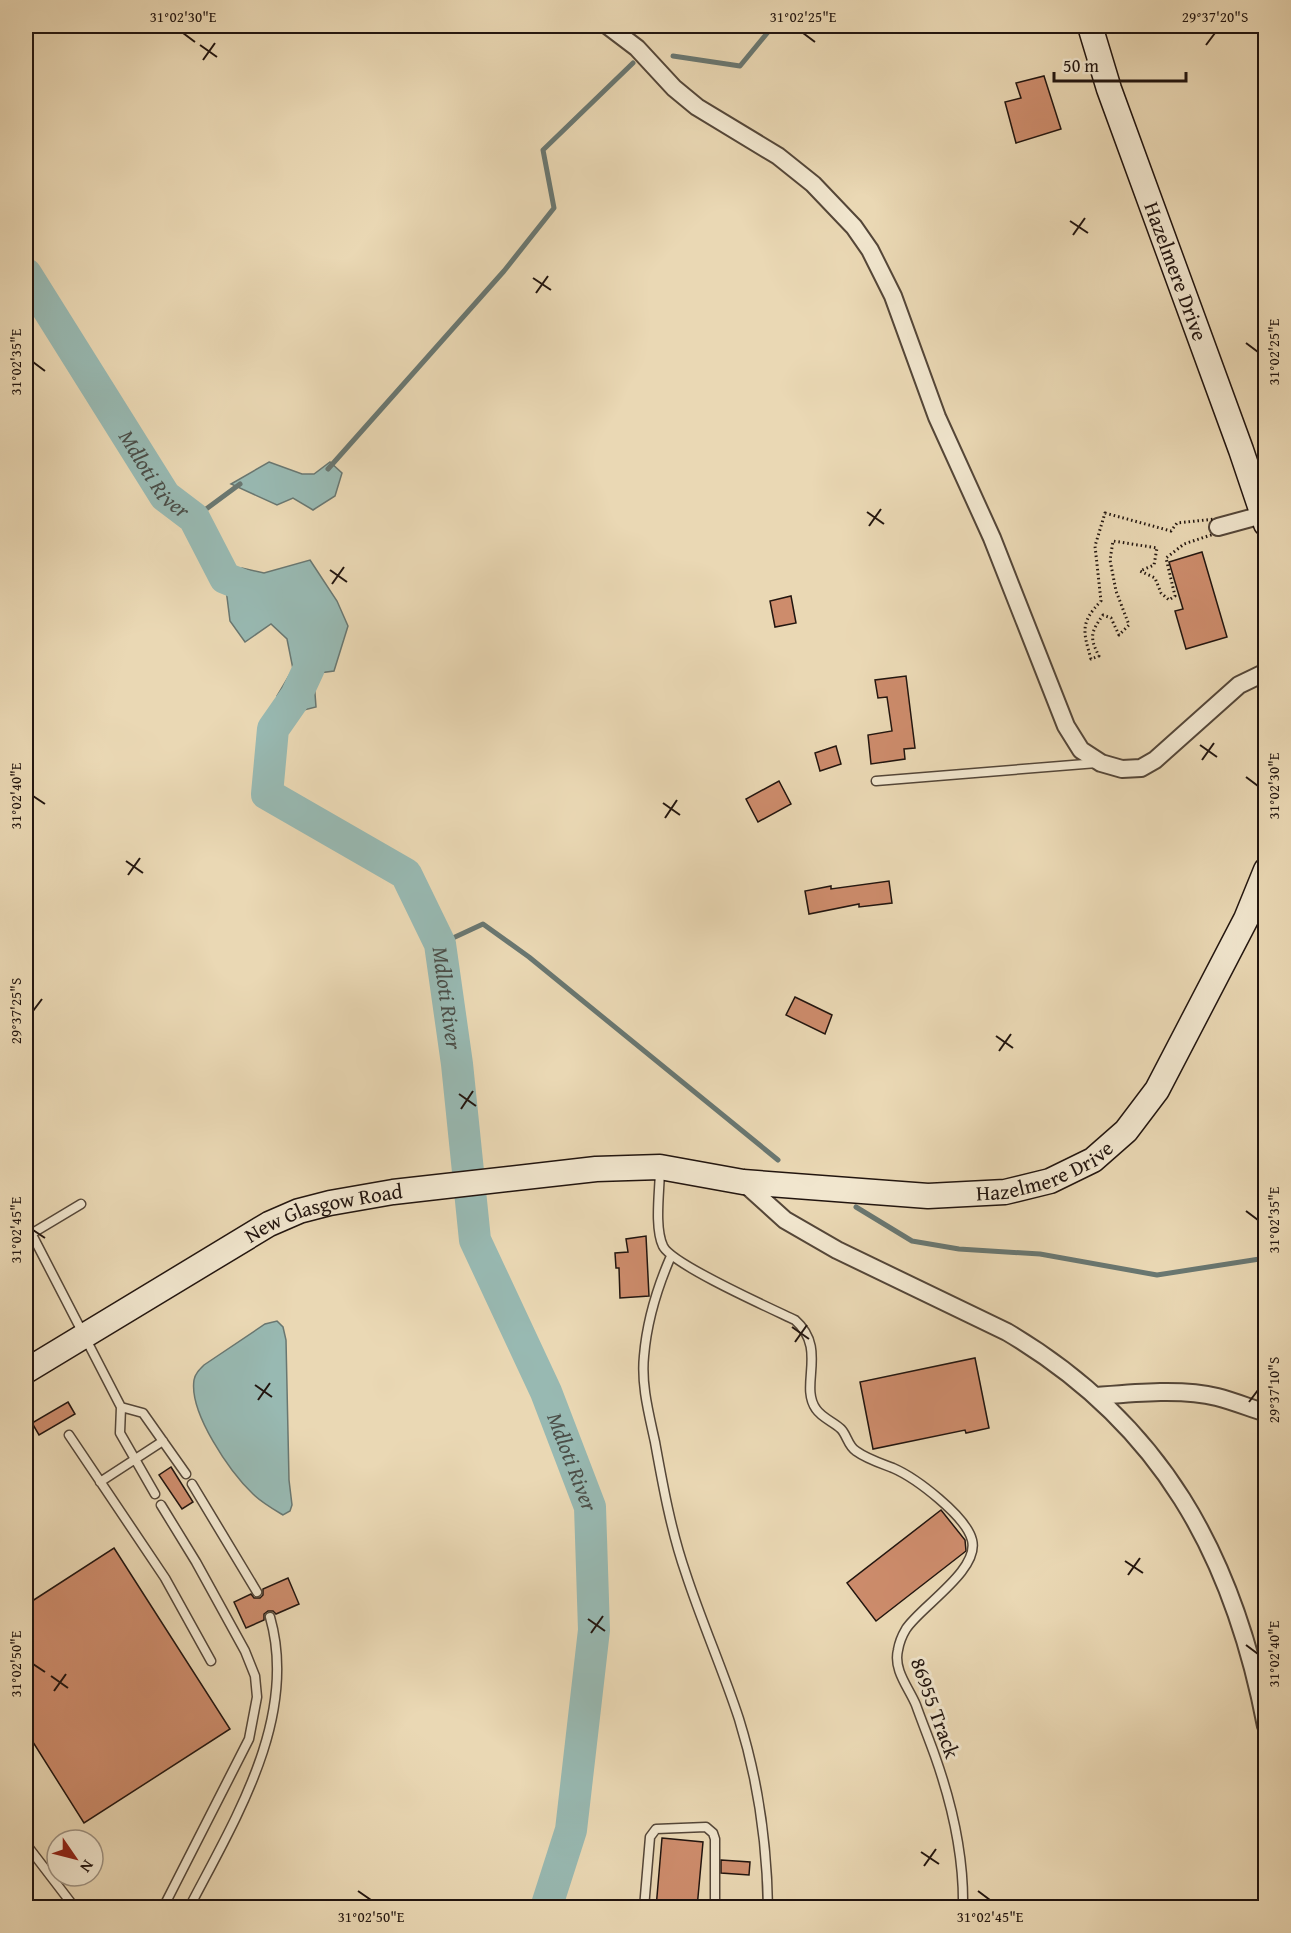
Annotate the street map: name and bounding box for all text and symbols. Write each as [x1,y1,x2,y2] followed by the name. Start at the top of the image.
[150,6,217,27] text: 31°02'30"E
[770,6,837,27] text: 31°02'25"E
[1182,6,1248,27] text: 29°37'20"S
[1054,45,1186,83] scale bar
[1063,52,1099,79] text: 50 m
[1137,197,1216,345] street label: Hazelmere Drive
[1263,318,1284,385] text: 31°02'25"E
[5,328,26,395] text: 31°02'35"E
[111,423,197,526] water label: Mdloti River
[1263,752,1284,819] text: 31°02'30"E
[5,762,26,829] text: 31°02'40"E
[425,944,471,1052] water label: Mdloti River
[5,978,26,1044] text: 29°37'25"S
[975,1133,1120,1208] street label: Hazelmere Drive
[238,1175,405,1250] street label: New Glasgow Road
[1263,1186,1284,1253] text: 31°02'35"E
[5,1196,26,1263] text: 31°02'45"E
[1263,1357,1284,1423] text: 29°37'10"S
[539,1408,606,1516] water label: Mdloti River
[1263,1620,1284,1687] text: 31°02'40"E
[5,1630,26,1697] text: 31°02'50"E
[903,1653,968,1763] street label: 86955 Track
[45,1828,105,1888] north arrow
[74,1855,100,1878] text: N
[338,1906,405,1927] text: 31°02'50"E
[957,1906,1024,1927] text: 31°02'45"E

